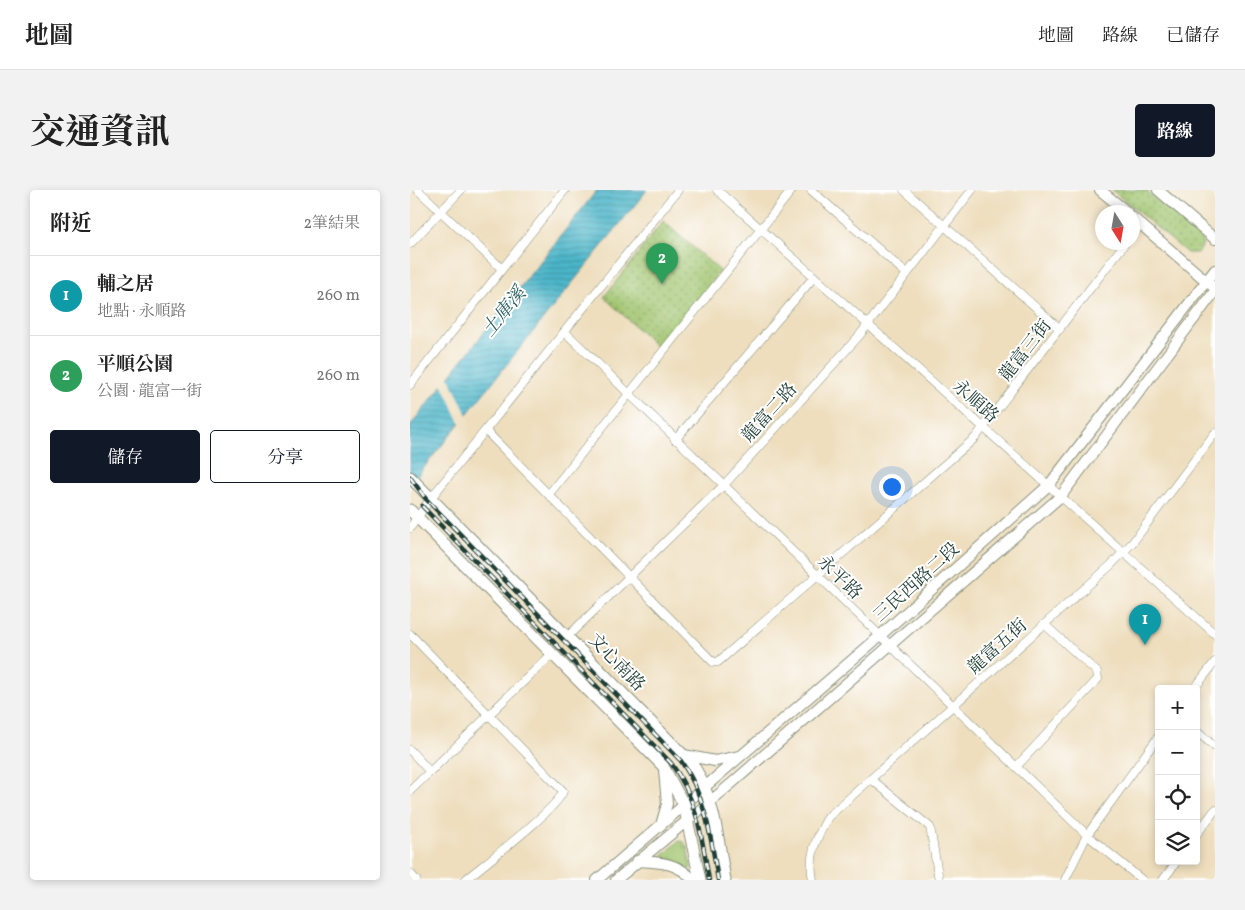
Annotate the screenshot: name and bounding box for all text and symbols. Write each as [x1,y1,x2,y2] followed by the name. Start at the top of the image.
[25,20,73,54] text: 地圖
[1038,24,1074,49] text: 地圖
[1102,24,1138,49] text: 路線
[1166,24,1220,49] text: 已儲存
[1135,104,1215,157] button: 路線
[30,110,170,158] text: 交通資訊
[1095,205,1140,250] north arrow
[50,210,92,239] text: 附近
[303,213,360,235] text: 2筆結果
[646,243,678,284] pin: 2
[97,272,154,298] text: 輔之居
[477,280,534,343] water label: 土庫溪
[63,285,69,307] text: 1
[316,285,360,307] text: 260 m
[97,301,187,323] text: 地點 · 永順路
[994,315,1058,387] street label: 龍富三街
[97,352,173,378] text: 平順公園
[62,365,70,387] text: 2
[316,365,360,387] text: 260 m
[946,375,1004,429] street label: 永順路
[737,378,803,448] street label: 龍富二路
[97,381,203,403] text: 公園 · 龍富一街
[50,430,200,483] button: 儲存
[210,430,360,483] button: 分享
[879,474,905,500] your location
[869,538,965,629] street label: 三民西路二段
[811,550,867,606] street label: 永平路
[1129,604,1161,645] pin: 1
[963,614,1033,680] street label: 龍富五街
[582,628,650,698] street label: 文心南路
[1155,685,1200,865] map controls
[1155,685,1200,730] button: +
[1155,730,1200,775] button: −
[1155,775,1200,820] button: locate
[1155,820,1200,865] button: layers

